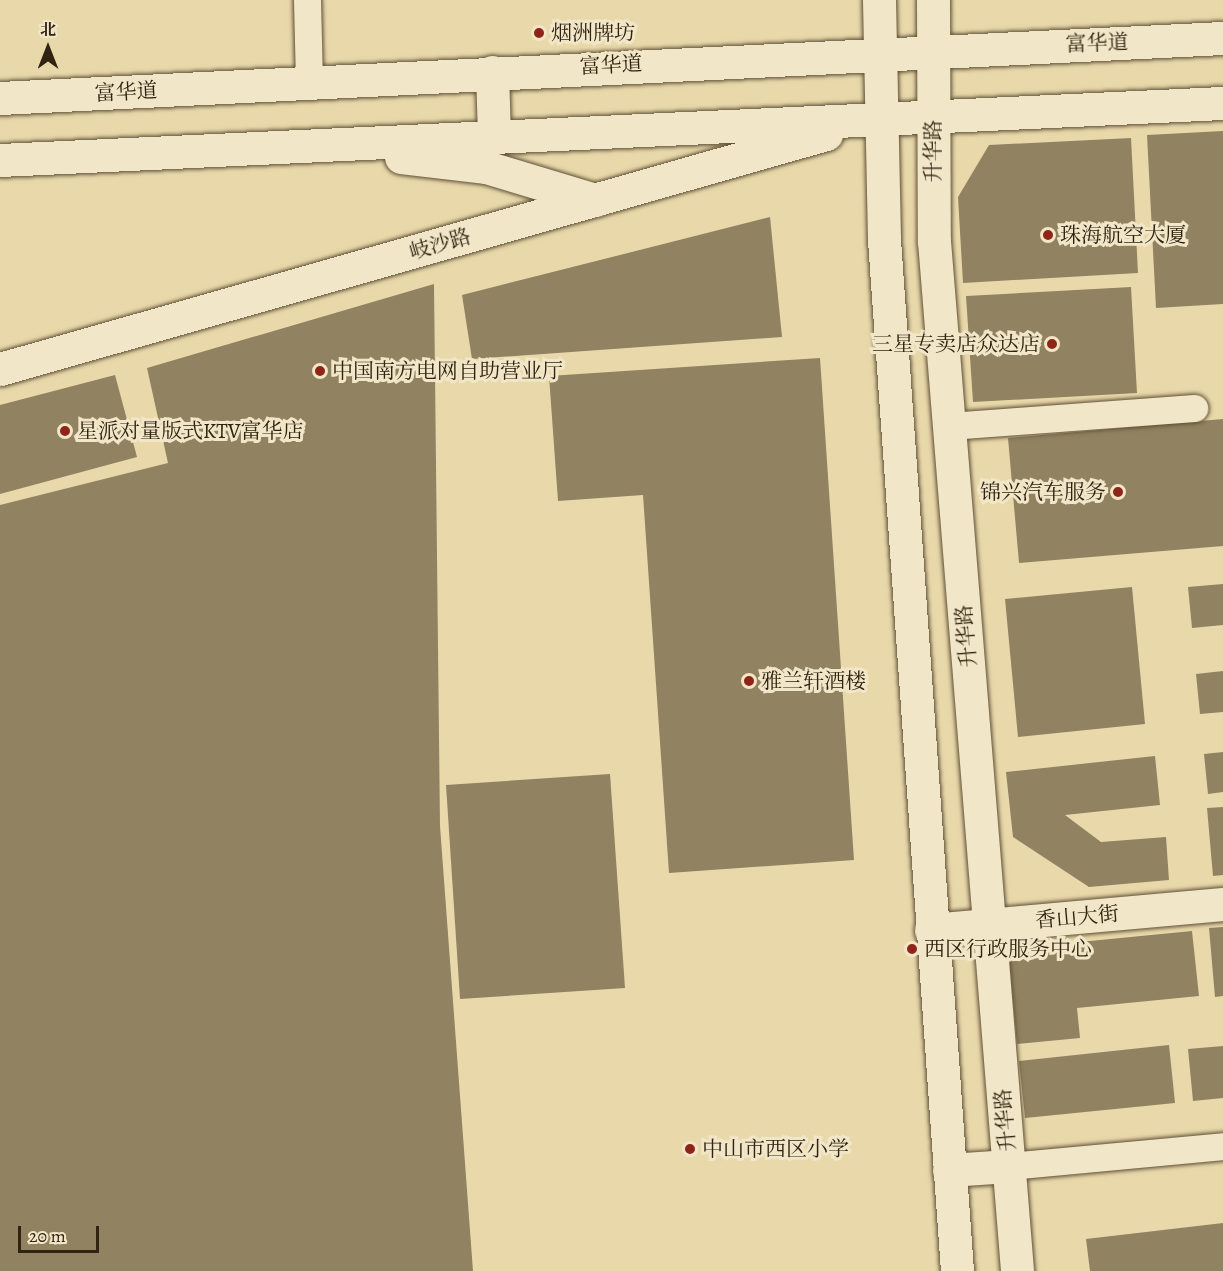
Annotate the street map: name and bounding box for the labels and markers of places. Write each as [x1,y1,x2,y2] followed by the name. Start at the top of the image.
[551,20,635,46] place label: 烟洲牌坊
[532,26,546,40] marker: 烟洲牌坊
[1060,222,1186,248] place label: 珠海航空大厦
[1041,228,1055,242] marker: 珠海航空大厦
[872,331,1040,357] place label: 三星专卖店众达店
[1045,337,1059,351] marker: 三星专卖店众达店
[332,358,563,384] place label: 中国南方电网自助营业厅
[313,364,327,378] marker: 中国南方电网自助营业厅
[77,418,303,444] place label: 星派对量版式KTV富华店
[58,424,72,438] marker: 星派对量版式KTV富华店
[980,479,1106,505] place label: 锦兴汽车服务
[1111,485,1125,499] marker: 锦兴汽车服务
[761,668,866,694] place label: 雅兰轩酒楼
[742,674,756,688] marker: 雅兰轩酒楼
[924,936,1092,962] place label: 西区行政服务中心
[905,942,919,956] marker: 西区行政服务中心
[702,1136,849,1162] place label: 中山市西区小学
[683,1142,697,1156] marker: 中山市西区小学

